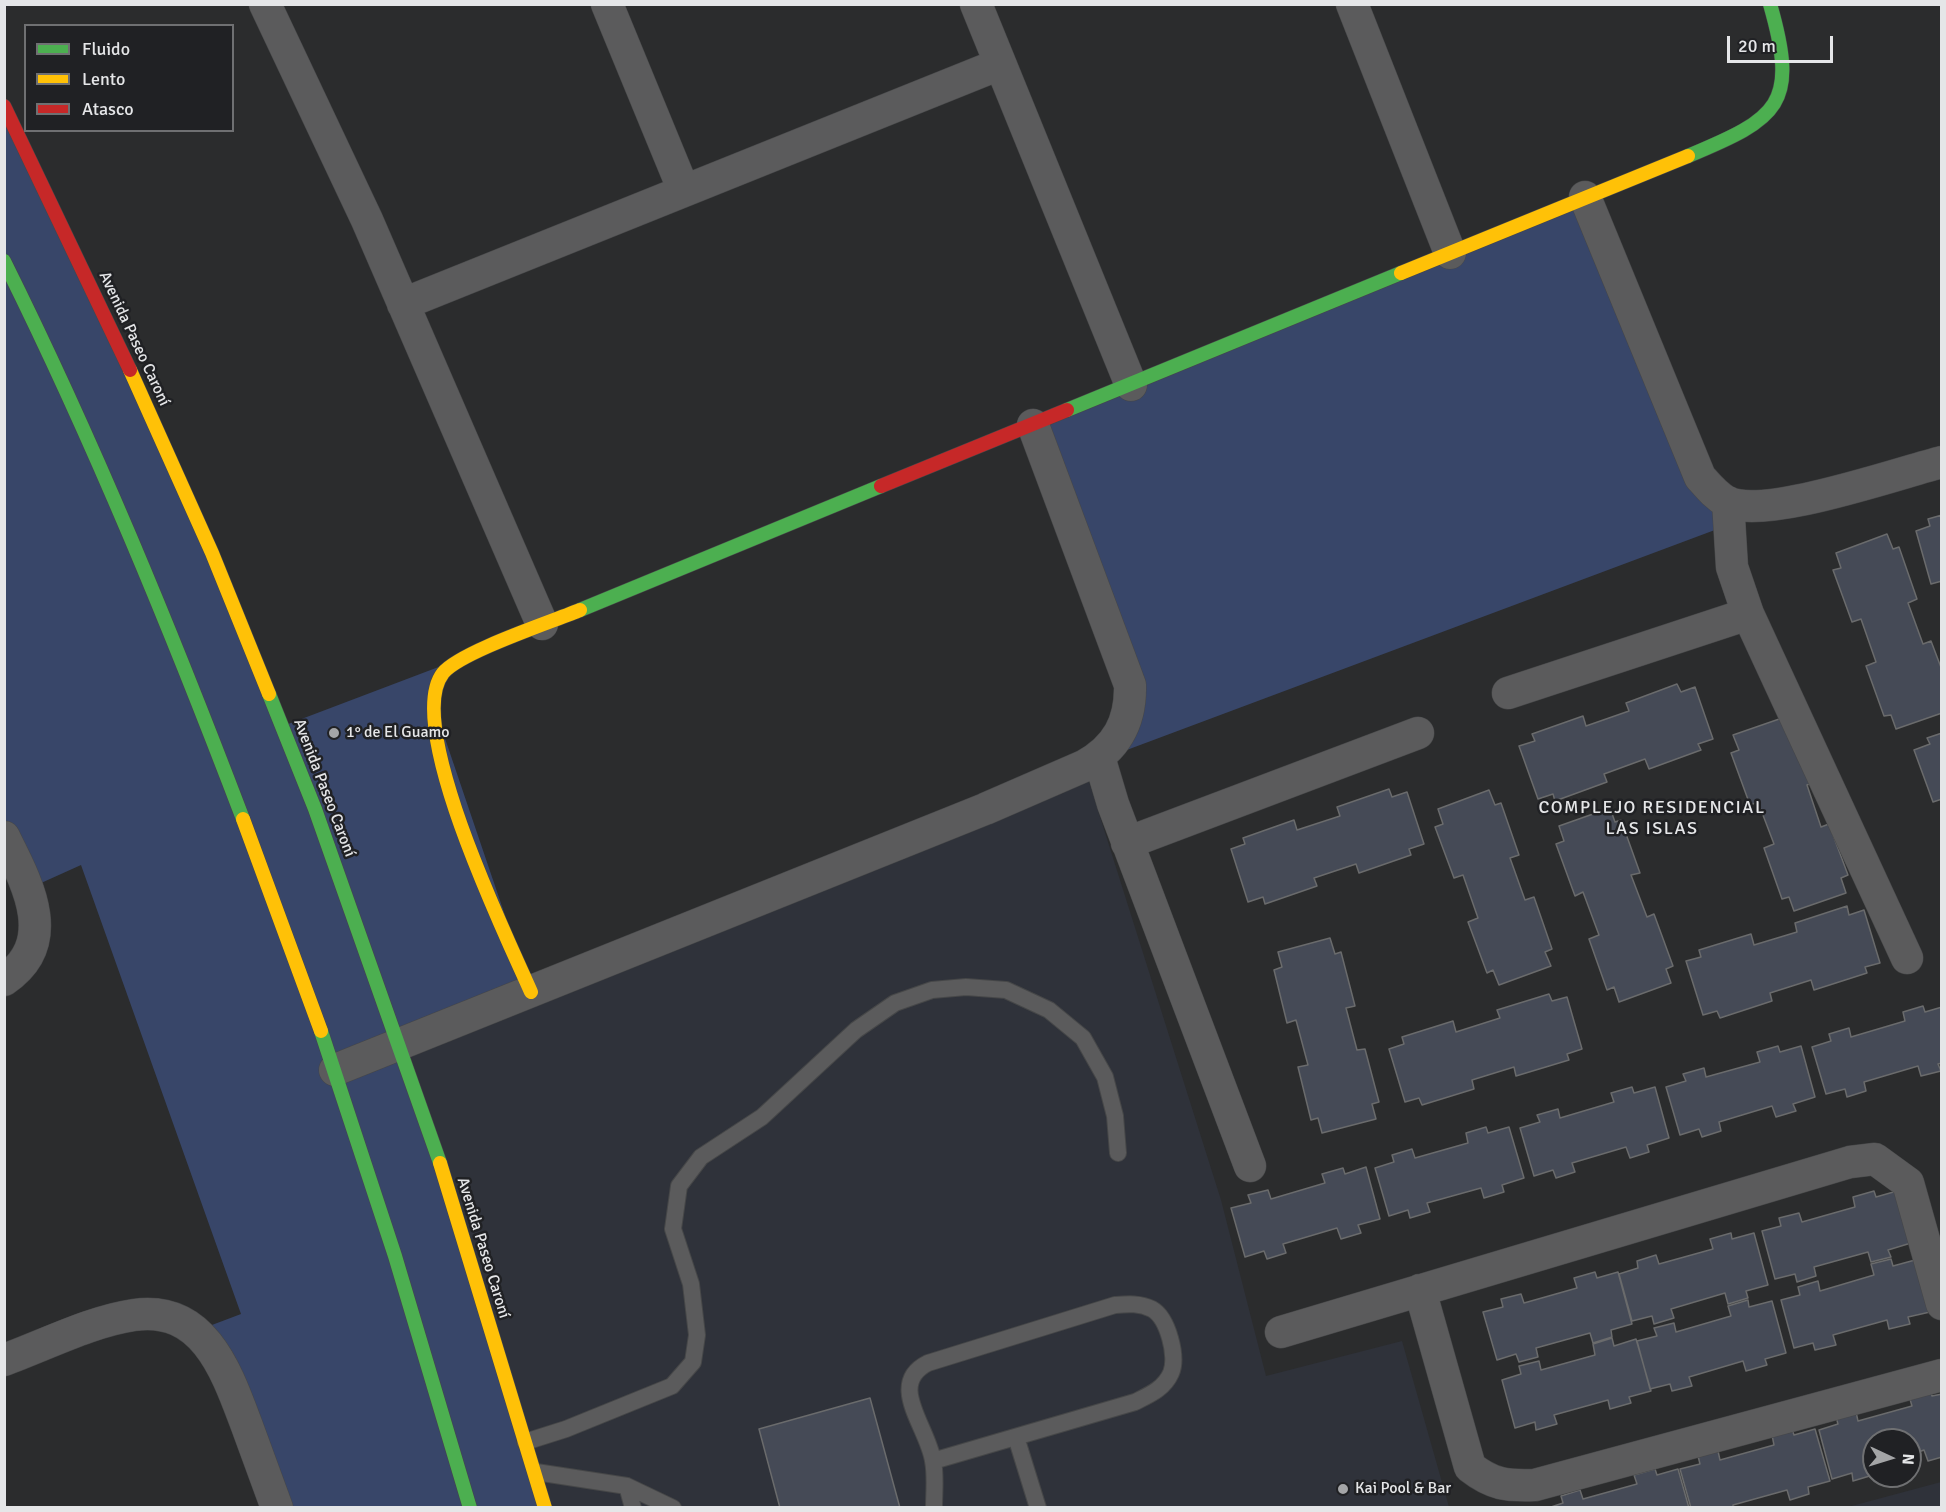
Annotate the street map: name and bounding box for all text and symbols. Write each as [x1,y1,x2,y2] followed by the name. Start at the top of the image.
[24,24,234,132] legend
[1730,24,1836,62] scale bar
[1738,35,1776,57] text: 20 m
[82,38,130,60] text: Fluido
[82,68,125,90] text: Lento
[82,98,134,120] text: Atasco
[94,269,174,409] street label: Avenida Paseo Caroní
[289,716,359,860] street label: Avenida Paseo Caroní
[346,723,450,743] place label: 1° de El Guamo
[327,726,341,740] marker: 1° de El Guamo
[1538,797,1766,840] district label: COMPLEJO RESIDENCIAL LAS ISLAS
[452,1175,514,1321] street label: Avenida Paseo Caroní
[1862,1428,1922,1488] north arrow
[1898,1453,1918,1465] text: N
[1355,1479,1451,1499] place label: Kai Pool & Bar
[1336,1482,1350,1496] marker: Kai Pool & Bar

